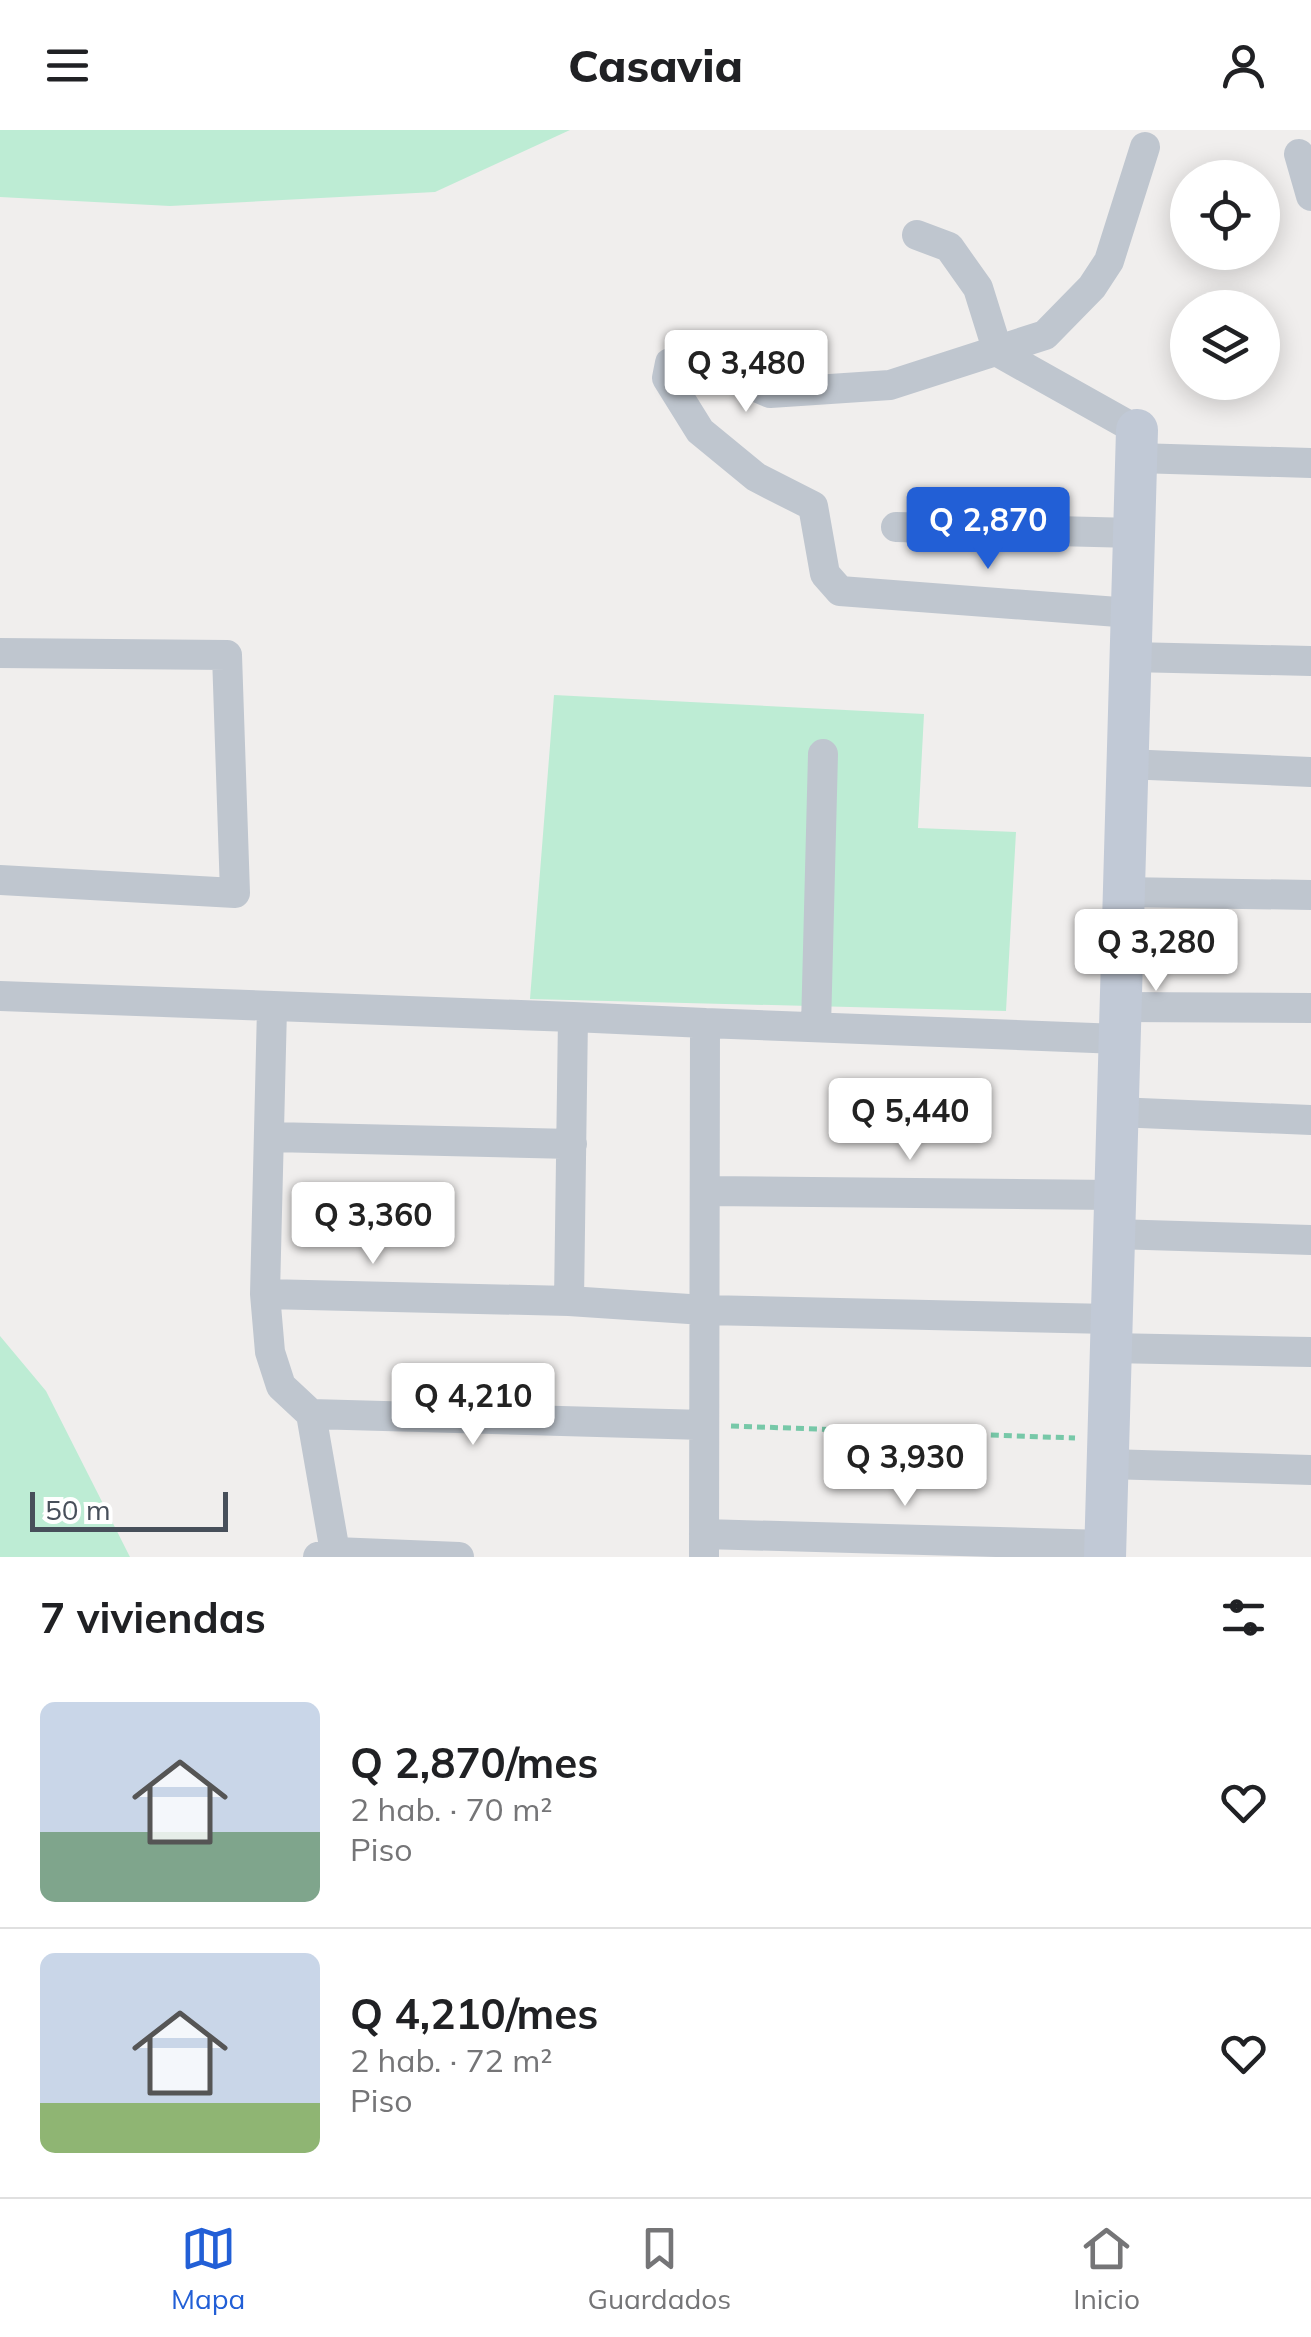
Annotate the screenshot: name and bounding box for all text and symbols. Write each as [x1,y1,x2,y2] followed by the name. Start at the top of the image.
[568,37,743,93] text: Casavia
[40,38,95,93] icon: menu
[1216,38,1271,93] icon: person
[1170,160,1280,400] map controls
[1170,160,1280,270] button: locate
[1170,290,1280,400] button: layers
[654,330,838,415] pin: Q 3,480
[687,342,805,382] text: Q 3,480
[896,487,1080,572] pin: Q 2,870
[929,499,1047,539] text: Q 2,870
[1064,909,1248,994] pin: Q 3,280
[1097,921,1215,961] text: Q 3,280
[818,1078,1002,1163] pin: Q 5,440
[851,1090,969,1130] text: Q 5,440
[281,1182,465,1267] pin: Q 3,360
[314,1194,432,1234] text: Q 3,360
[381,1363,565,1448] pin: Q 4,210
[414,1375,532,1415] text: Q 4,210
[813,1424,997,1509] pin: Q 3,930
[846,1436,964,1476] text: Q 3,930
[30,1487,228,1532] scale bar
[45,1492,111,1527] text: 50 m
[1216,1590,1271,1645] icon: filters
[40,1591,266,1644] text: 7 viviendas
[350,1736,598,1789] text: Q 2,870/mes
[120,1742,240,1862] icon: home
[1216,1775,1271,1830] icon: heart
[350,1789,552,1829] text: 2 hab. · 70 m²
[350,1829,413,1869] text: Piso
[350,1987,598,2040] text: Q 4,210/mes
[120,1993,240,2113] icon: home
[1216,2026,1271,2081] icon: heart
[350,2040,552,2080] text: 2 hab. · 72 m²
[350,2080,413,2120] text: Piso
[171,2221,245,2316] tab: Mapa
[587,2221,731,2316] tab: Guardados
[1073,2221,1140,2316] tab: Inicio

